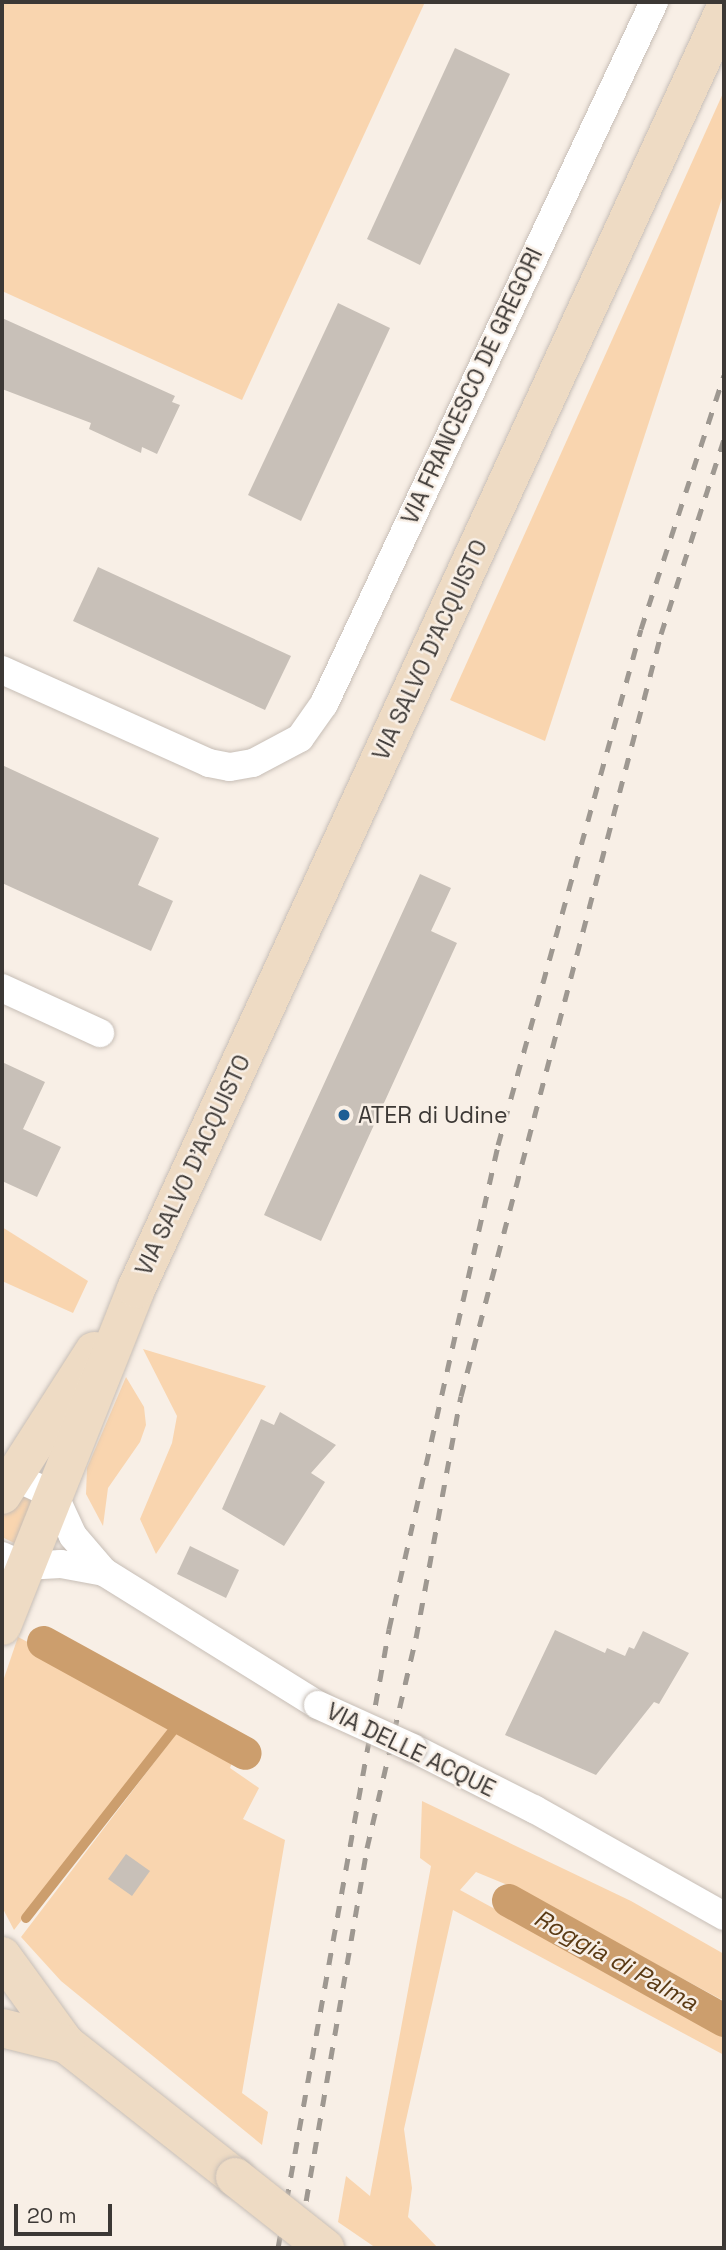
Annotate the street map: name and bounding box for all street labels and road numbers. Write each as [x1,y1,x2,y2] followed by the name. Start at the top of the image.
[396,243,548,529] street label: VIA FRANCESCO DE GREGORI
[367,535,493,765] street label: VIA SALVO D'ACQUISTO
[130,1050,256,1280] street label: VIA SALVO D'ACQUISTO
[322,1697,500,1803] street label: VIA DELLE ACQUE

